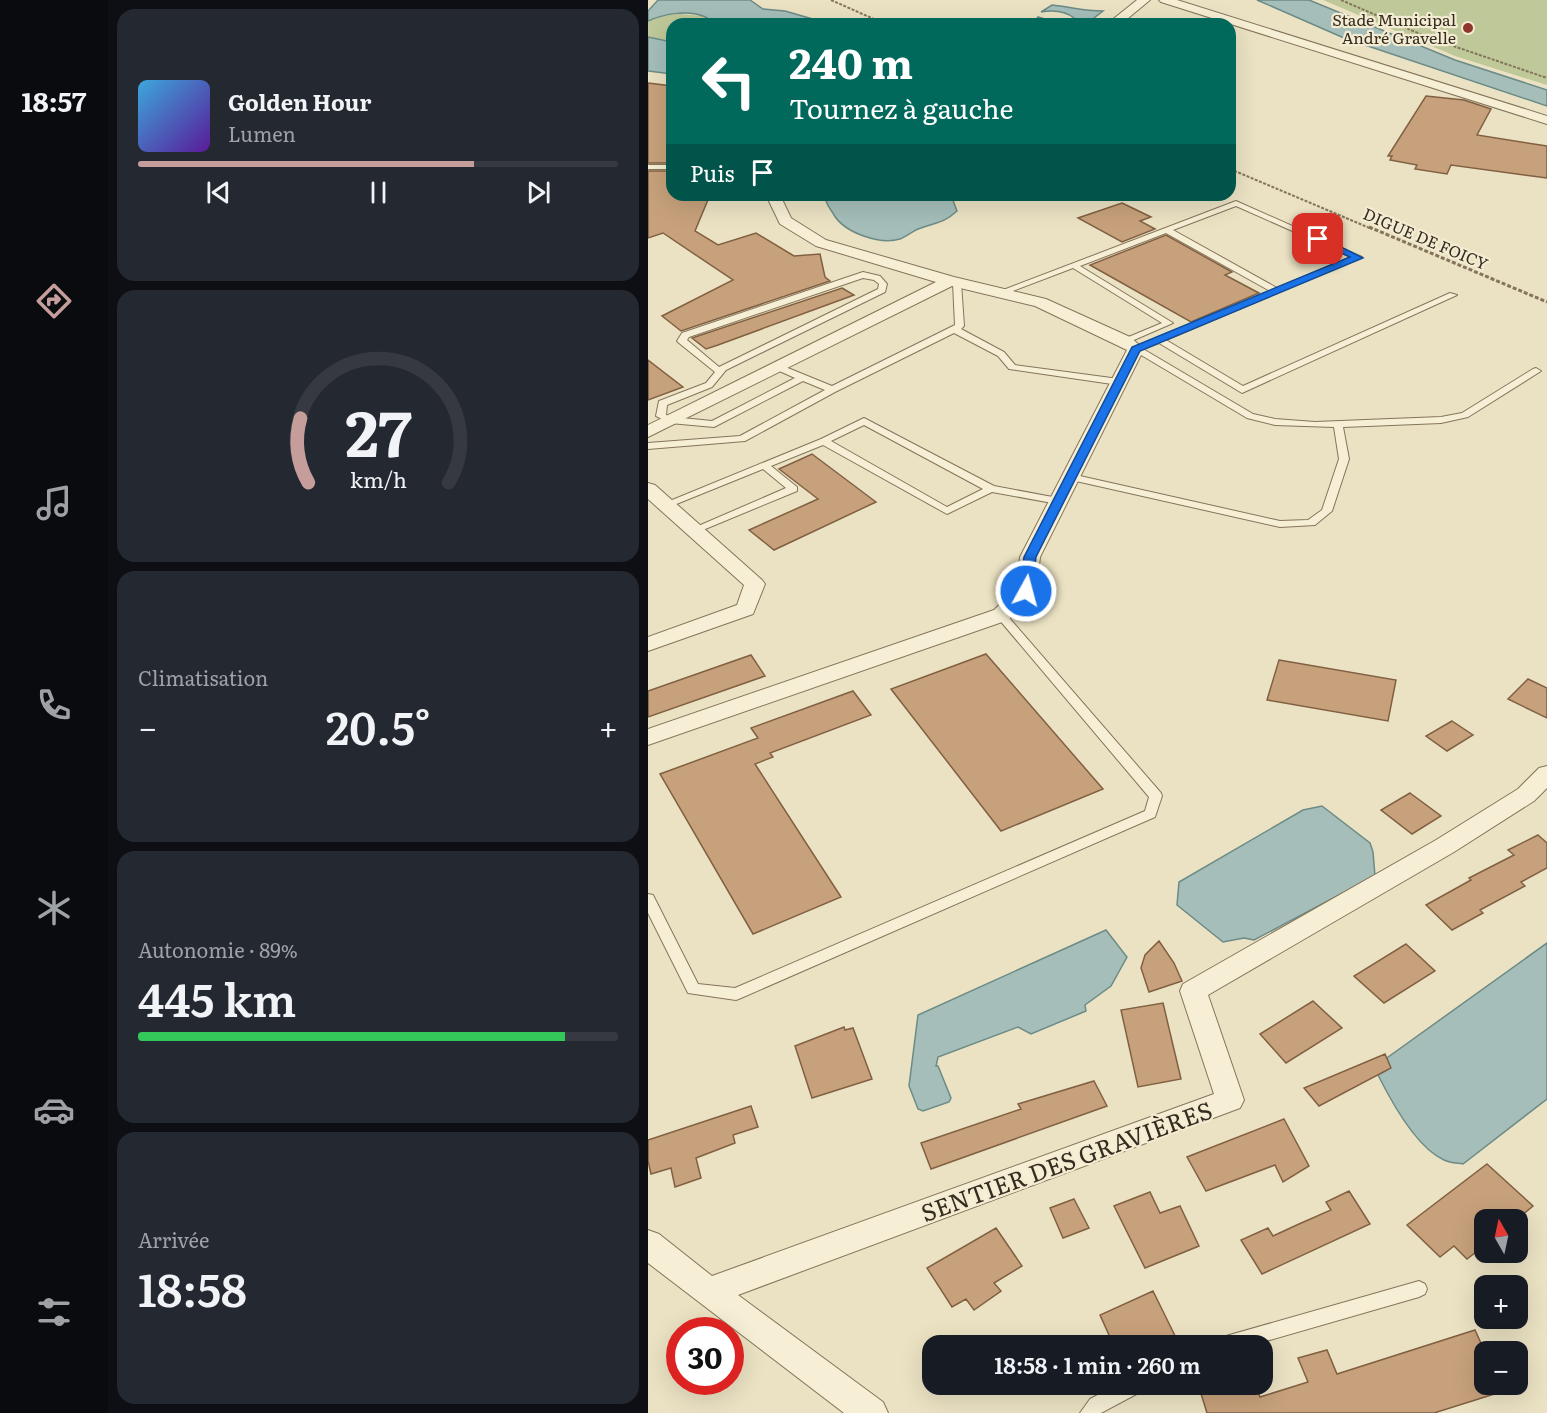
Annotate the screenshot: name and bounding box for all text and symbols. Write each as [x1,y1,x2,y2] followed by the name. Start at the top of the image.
[1332,7,1456,49] place label: Stade Municipal André Gravelle
[1461,21,1475,35] marker: Stade Municipal André Gravelle
[789,30,913,92] text: 240 m
[690,42,768,120] icon: left
[22,80,86,120] text: 18:57
[228,85,371,118] text: Golden Hour
[789,87,1013,127] text: Tournez à gauche
[228,118,296,148] text: Lumen
[690,156,734,189] text: Puis
[746,156,779,189] icon: arrive
[202,176,235,209] icon: previous
[362,176,395,209] icon: pause
[522,176,555,209] icon: next
[1360,201,1493,275] street label: DIGUE DE FOICY
[1292,213,1343,264] pin
[1301,222,1334,255] icon: arrive
[33,280,75,322] icon: directions
[345,384,411,476] text: 27
[349,463,407,495] text: km/h
[33,482,75,524] icon: music
[994,559,1058,623] position arrow
[138,662,268,692] text: Climatisation
[33,684,75,726] icon: phone
[326,692,430,759] text: 20.5°
[138,701,157,750] text: −
[599,701,618,750] text: +
[33,887,75,929] icon: climate
[138,934,298,964] text: Autonomie · 89%
[138,964,296,1031] text: 445 km
[33,1089,75,1131] icon: car
[915,1091,1217,1229] street label: SENTIER DES GRAVIÈRES
[1474,1209,1528,1263] north arrow
[1474,1209,1528,1395] map controls
[138,1224,209,1254] text: Arrivée
[138,1254,247,1321] text: 18:58
[1474,1275,1528,1329] button: +
[33,1291,75,1333] icon: filters
[666,1317,744,1395] speed limit sign: 30
[1474,1341,1528,1395] button: −
[994,1348,1201,1381] text: 18:58 · 1 min · 260 m

